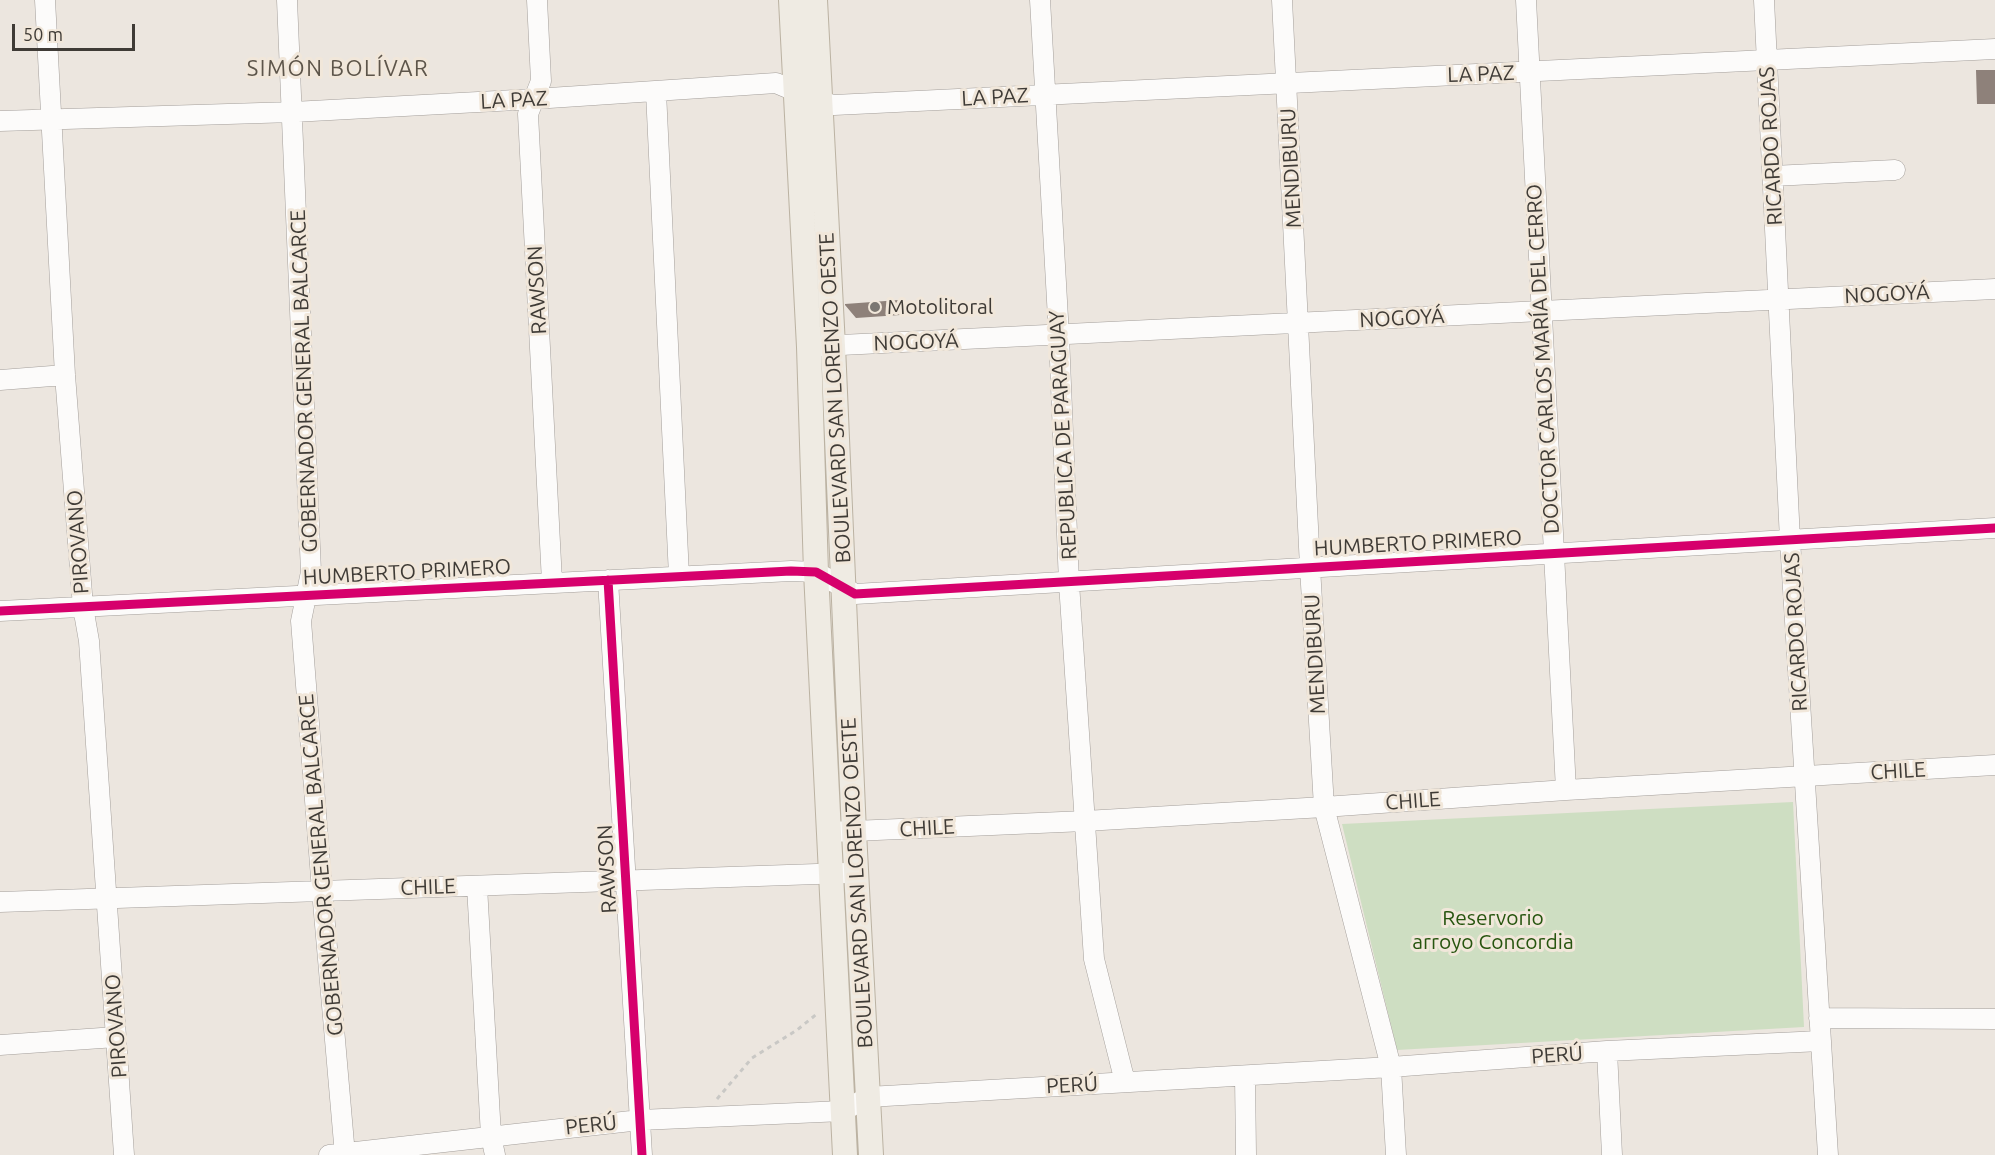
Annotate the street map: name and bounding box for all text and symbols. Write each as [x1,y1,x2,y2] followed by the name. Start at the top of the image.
[15,12,138,50] scale bar
[23,24,63,44] text: 50 m
[247,56,429,82] district label: SIMÓN BOLÍVAR
[1447,60,1515,88] street label: LA PAZ
[1754,66,1788,226] street label: RICARDO ROJAS
[961,83,1029,111] street label: LA PAZ
[480,86,548,114] street label: LA PAZ
[1275,107,1307,229] street label: MENDIBURU
[1521,183,1565,535] street label: DOCTOR CARLOS MARÍA DEL CERRO
[285,209,323,553] street label: GOBERNADOR GENERAL BALCARCE
[814,232,856,564] street label: BOULEVARD SAN LORENZO OESTE
[522,245,552,335] street label: RAWSON
[1844,279,1930,309] street label: NOGOYÁ
[887,294,993,320] place label: Motolitoral
[868,300,882,314] marker: Motolitoral
[1359,303,1445,333] street label: NOGOYÁ
[1044,310,1082,560] street label: REPUBLICA DE PARAGUAY
[873,328,959,356] street label: NOGOYÁ
[62,489,94,595] street label: PIROVANO
[1313,525,1523,561] street label: HUMBERTO PRIMERO
[1779,552,1813,712] street label: RICARDO ROJAS
[302,554,512,590] street label: HUMBERTO PRIMERO
[1299,593,1331,715] street label: MENDIBURU
[294,693,348,1037] street label: GOBERNADOR GENERAL BALCARCE
[836,717,878,1049] street label: BOULEVARD SAN LORENZO OESTE
[1870,757,1926,785] street label: CHILE
[1385,786,1441,816] street label: CHILE
[899,814,955,842] street label: CHILE
[592,824,622,914] street label: RAWSON
[400,873,456,901] street label: CHILE
[1412,905,1574,955] park label: Reservorio arroyo Concordia
[100,973,132,1079] street label: PIROVANO
[1530,1041,1584,1069] street label: PERÚ
[1045,1071,1099,1099] street label: PERÚ
[564,1110,618,1140] street label: PERÚ

